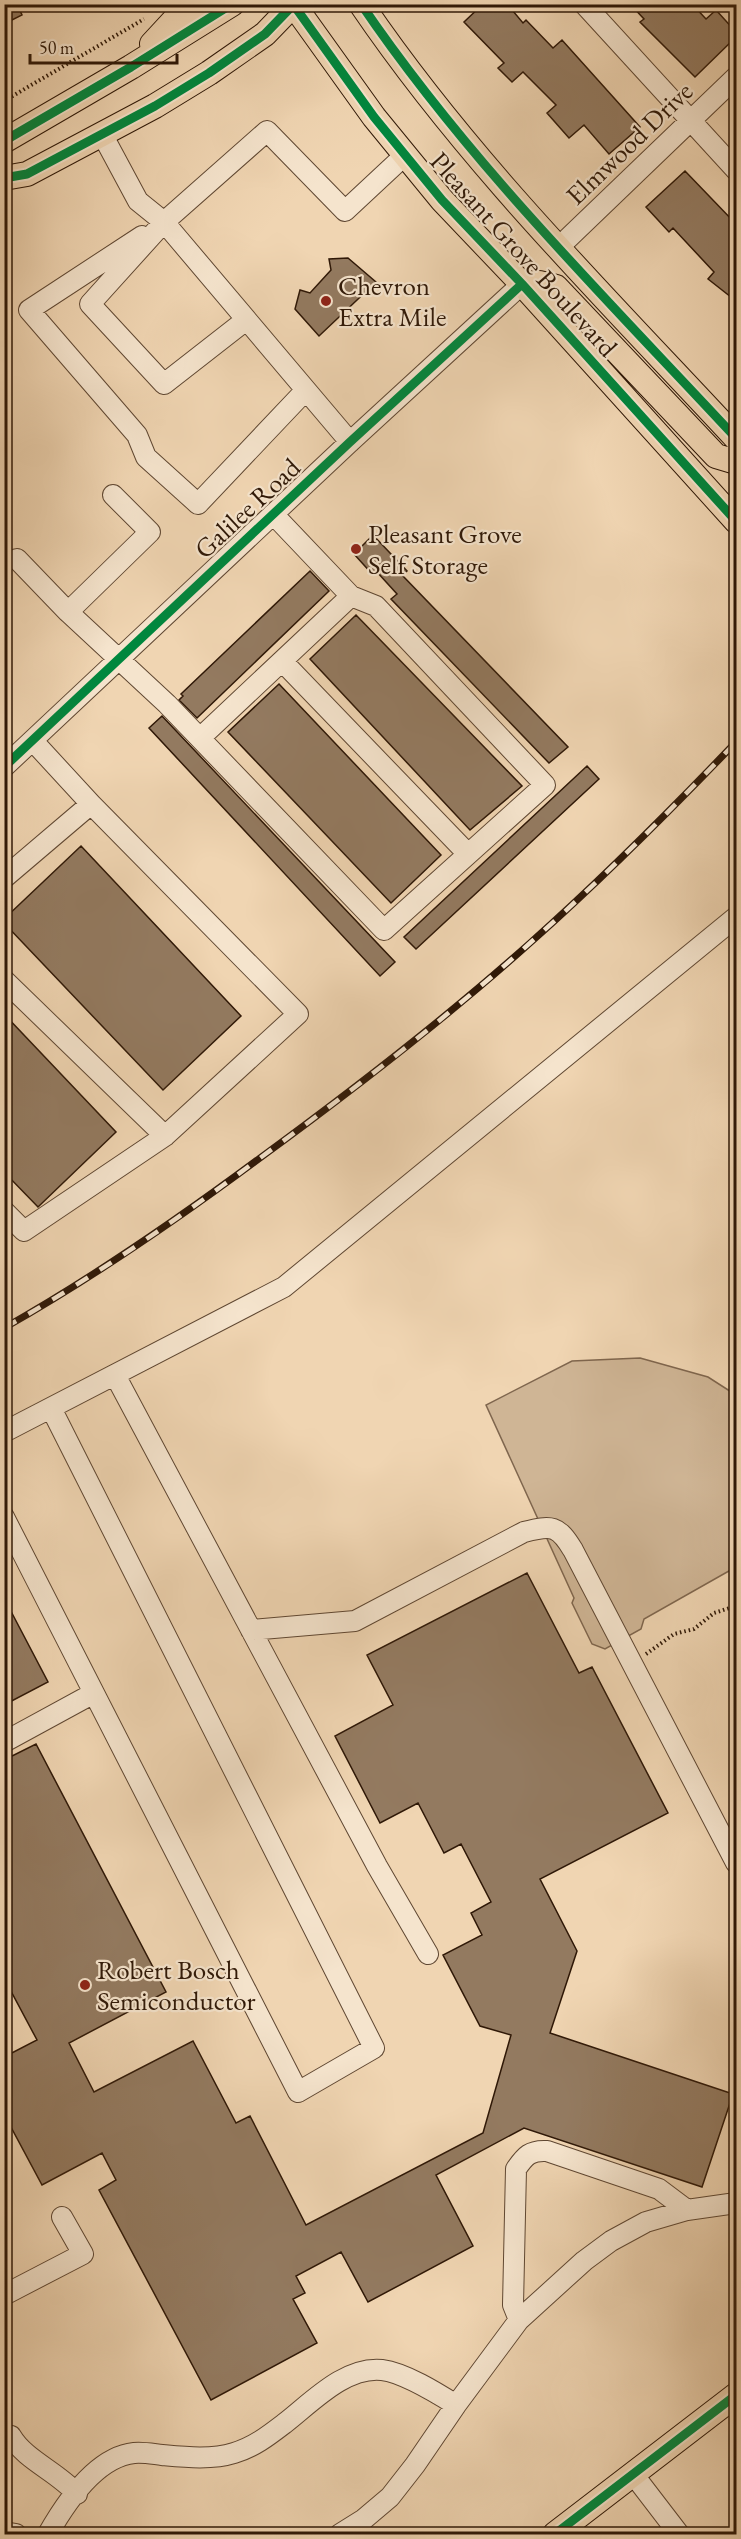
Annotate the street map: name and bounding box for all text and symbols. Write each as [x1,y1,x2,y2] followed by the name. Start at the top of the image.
[30,27,177,65] scale bar
[39,36,74,59] text: 50 m
[558,74,700,212] street label: Elmwood Drive
[423,144,626,364] street label: Pleasant Grove Boulevard
[338,268,446,334] place label: Chevron Extra Mile
[319,294,333,308] marker: Chevron Extra Mile
[187,450,308,566] street label: Galilee Road
[368,516,522,582] place label: Pleasant Grove Self Storage
[349,542,363,556] marker: Pleasant Grove Self Storage
[97,1952,256,2018] place label: Robert Bosch Semiconductor
[78,1978,92,1992] marker: Robert Bosch Semiconductor

